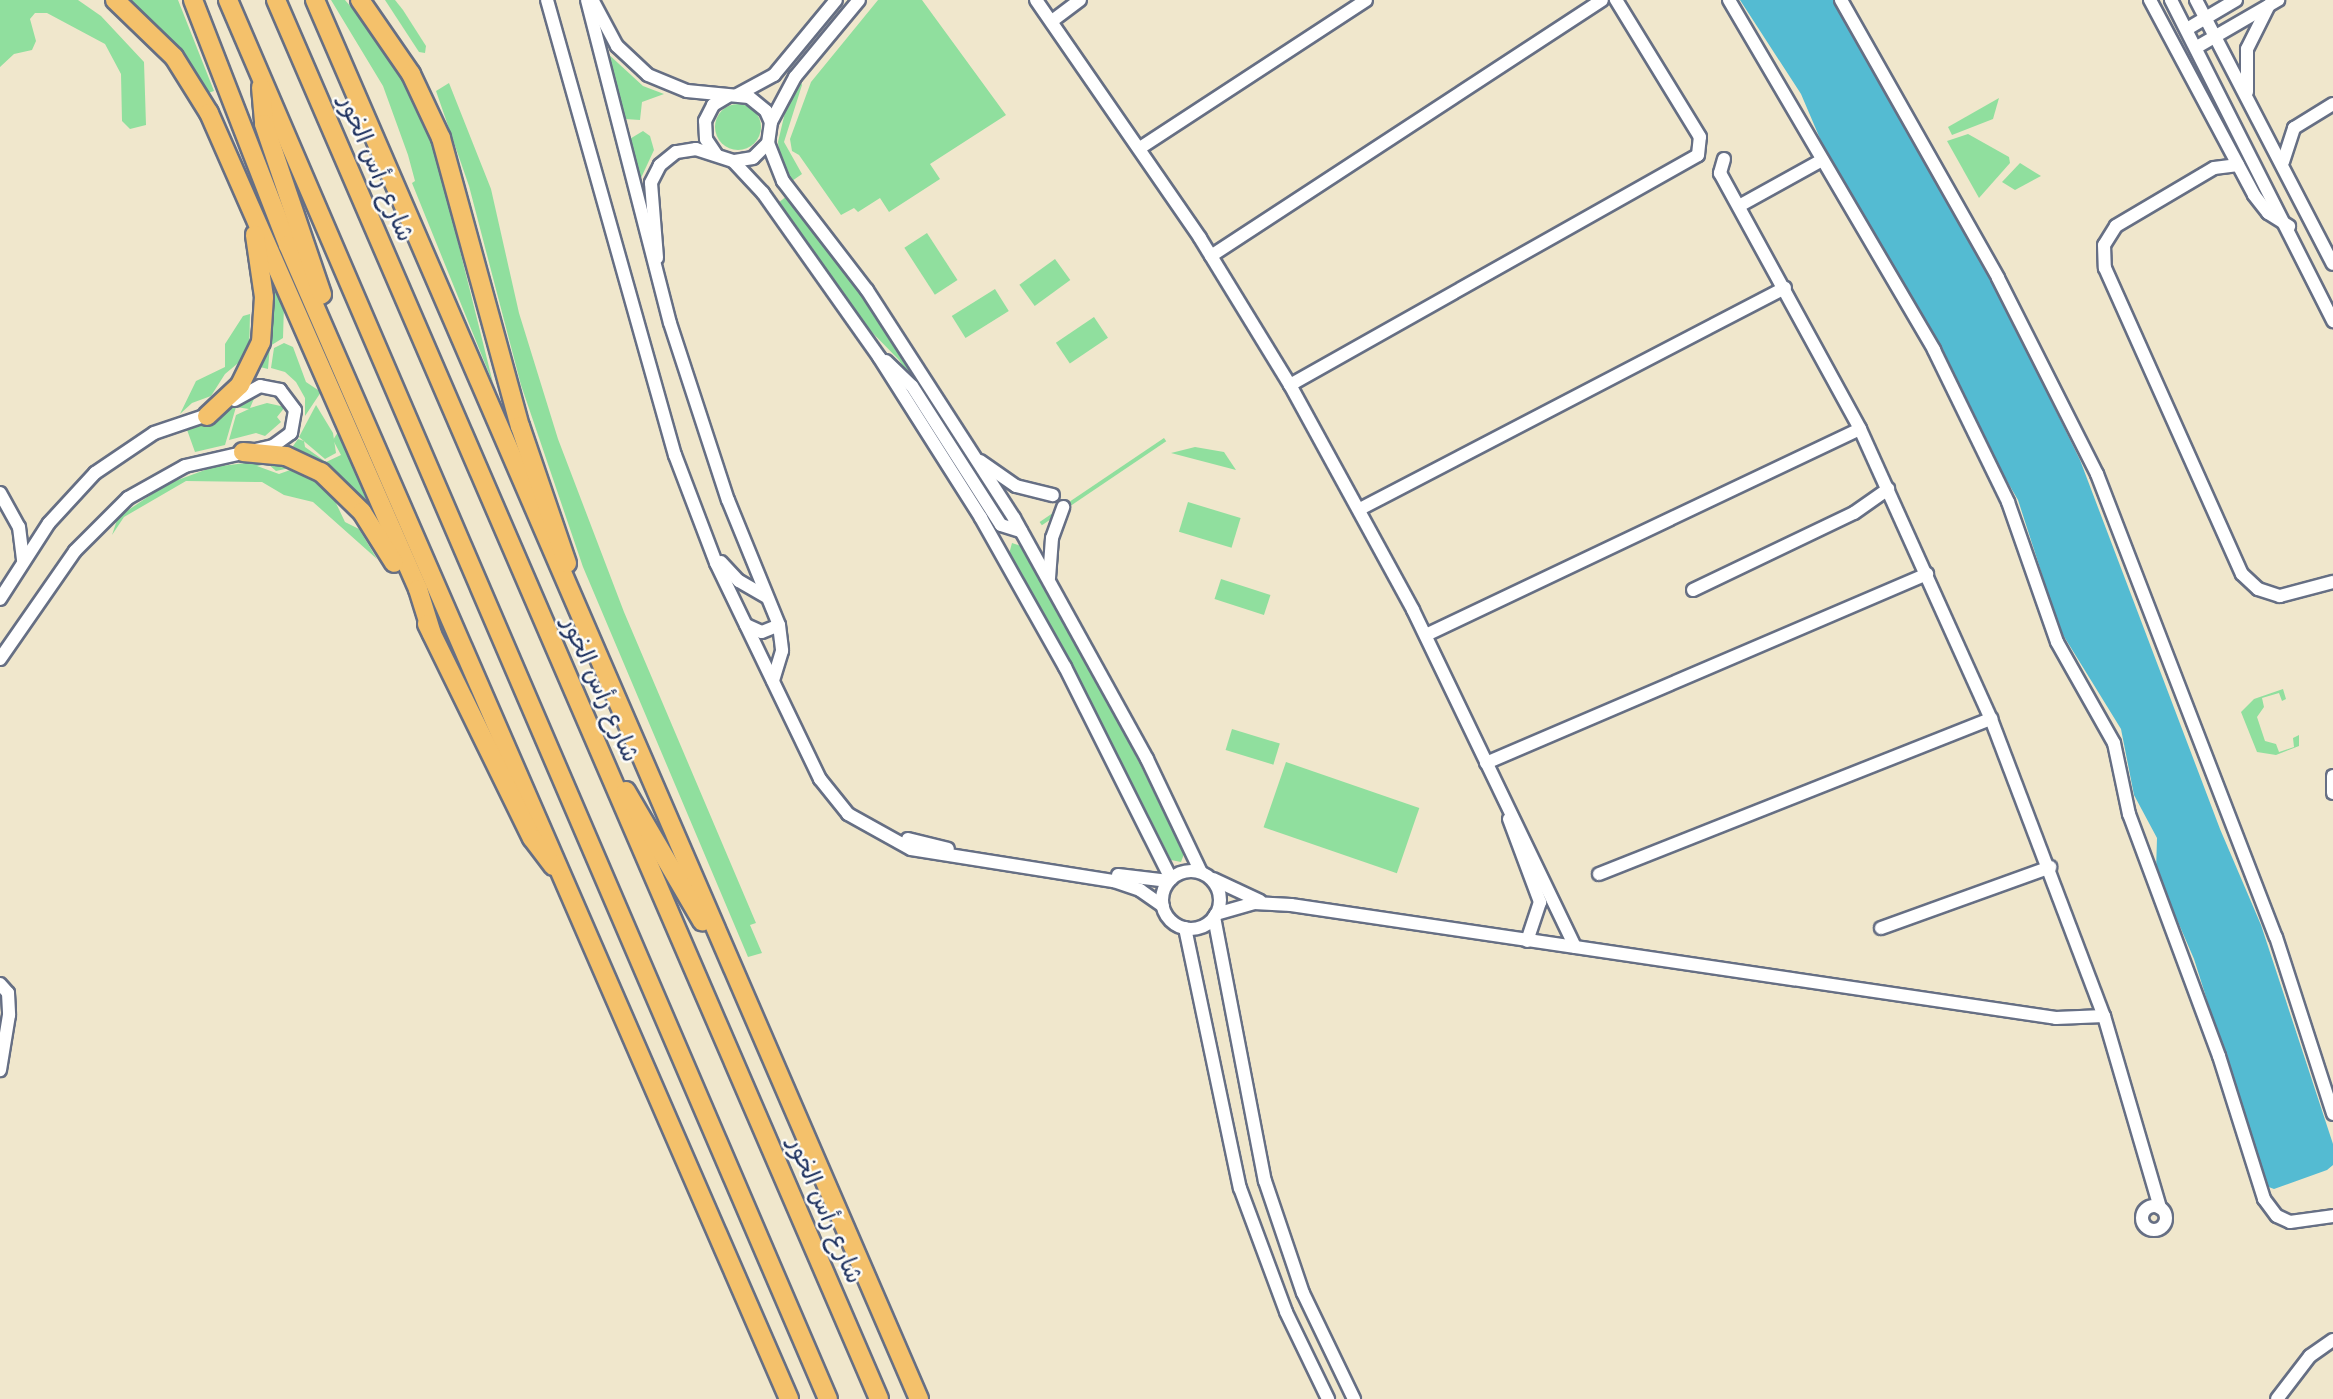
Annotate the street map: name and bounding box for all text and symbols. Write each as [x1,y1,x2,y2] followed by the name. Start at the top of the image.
[331,92,419,246] street label: شارع رأس الخور
[554,613,644,767] street label: شارع رأس الخور
[780,1134,868,1288] street label: شارع رأس الخور

